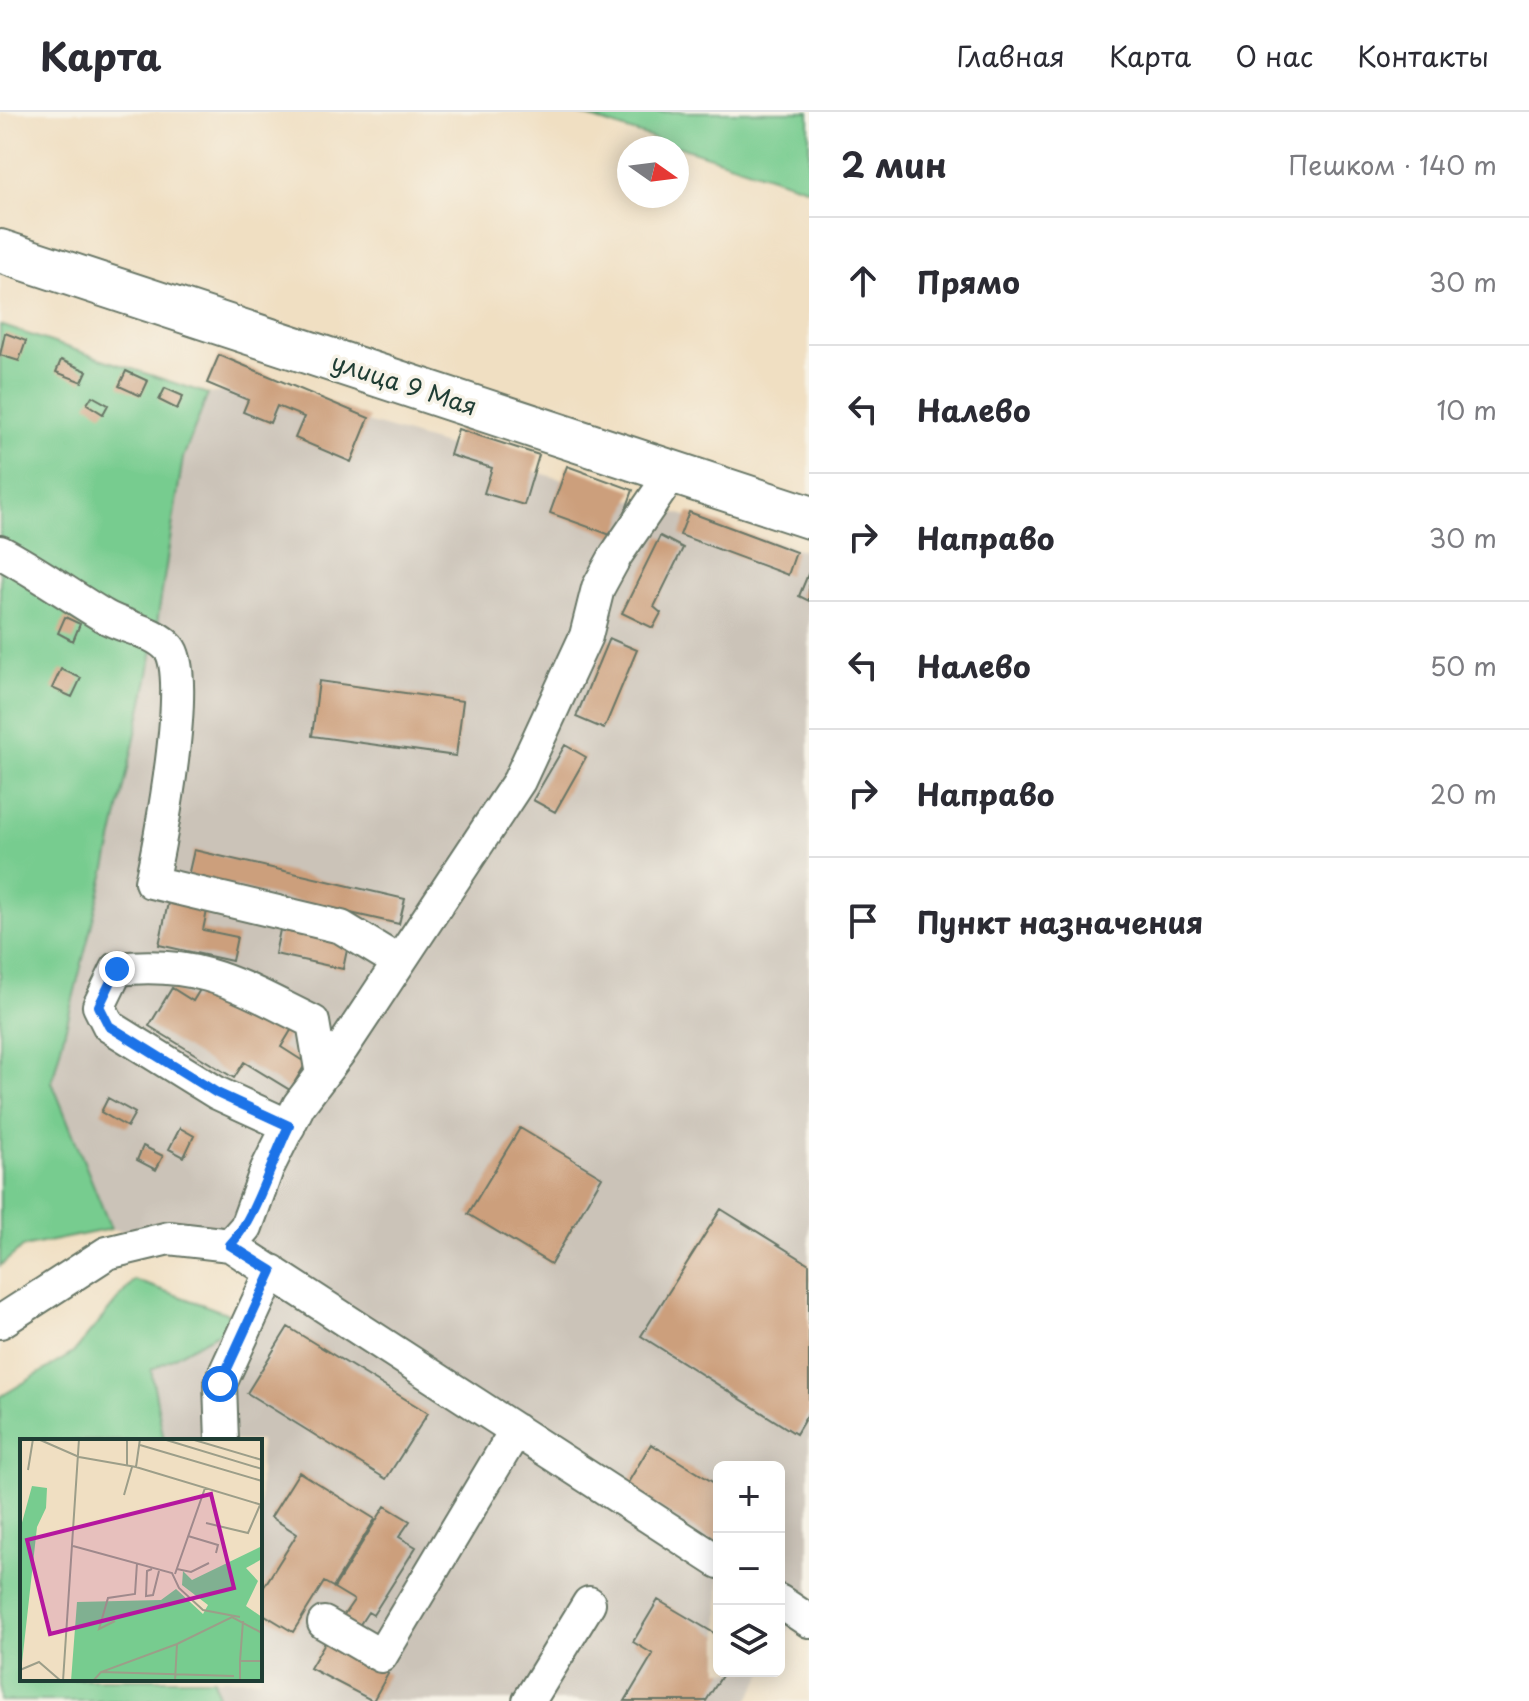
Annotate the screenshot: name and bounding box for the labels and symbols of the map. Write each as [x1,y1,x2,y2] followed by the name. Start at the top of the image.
[617,136,689,208] north arrow
[327,343,482,424] street label: улица 9 Мая
[99,951,135,987] route end
[202,1366,238,1402] route start
[20,1439,262,1681] inset map

